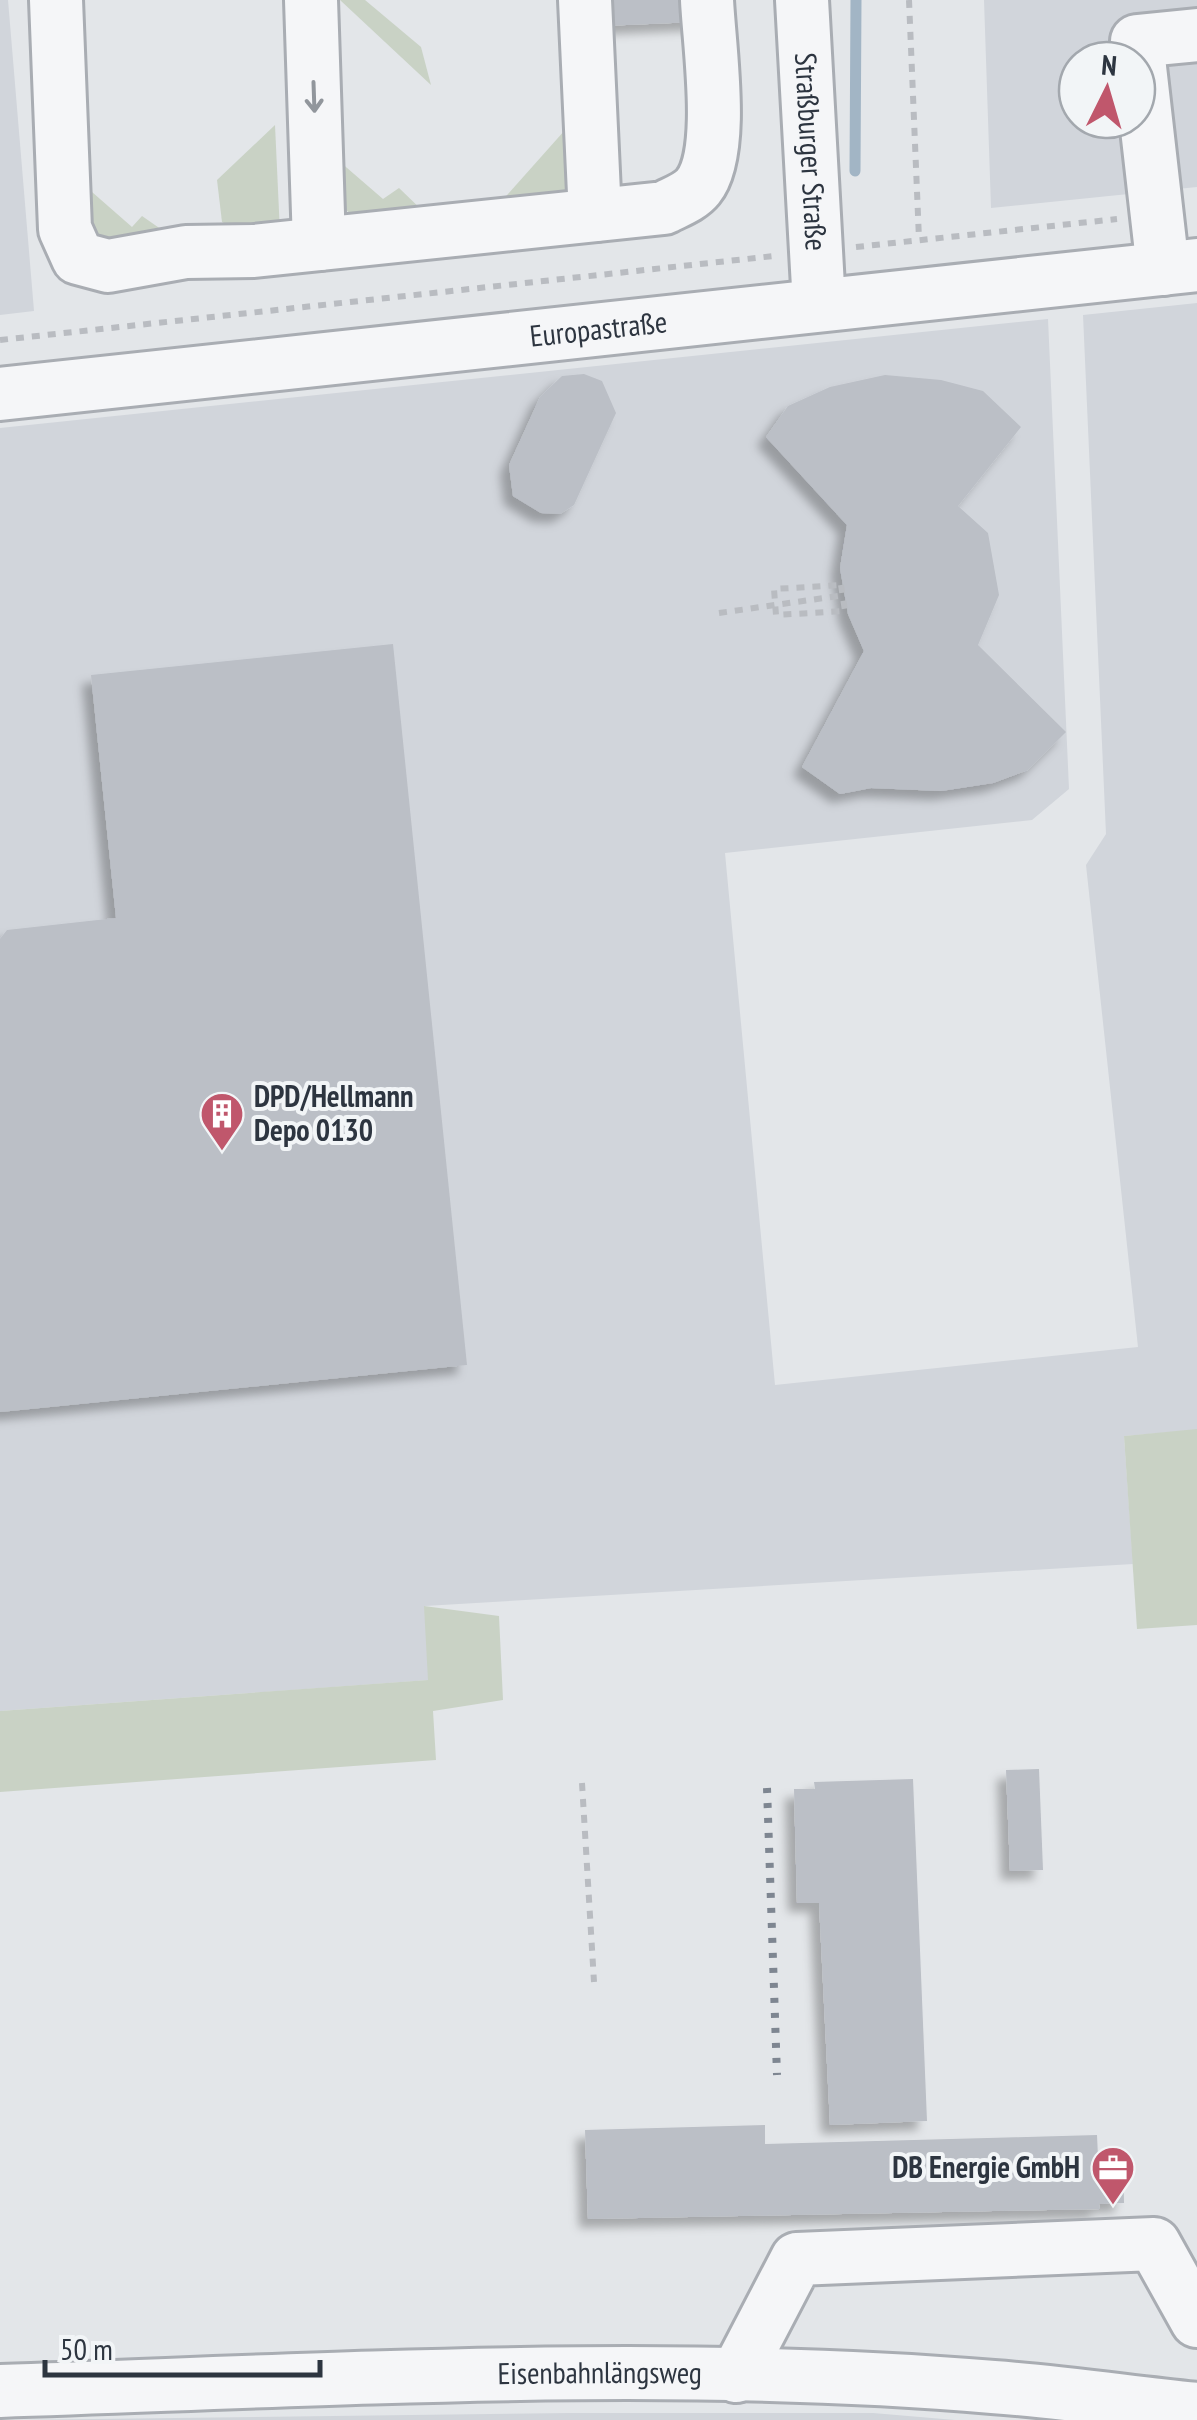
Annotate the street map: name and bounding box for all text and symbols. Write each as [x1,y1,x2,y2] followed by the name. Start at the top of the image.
[1057,40,1157,140] north arrow
[1100,46,1118,84] text: N
[787,51,837,252] street label: Straßburger Straße
[305,81,324,113] one-way arrow
[528,301,669,355] street label: Europastraße
[254,1076,414,1149] place label: DPD/Hellmann Depo 0130
[199,1091,245,1152] building icon: DPD/Hellmann Depo 0130
[1090,2145,1136,2206] office icon: DB Energie GmbH
[892,2147,1080,2186] place label: DB Energie GmbH
[45,2315,320,2377] scale bar
[60,2329,113,2368] text: 50 m
[497,2352,702,2392] street label: Eisenbahnlängsweg

